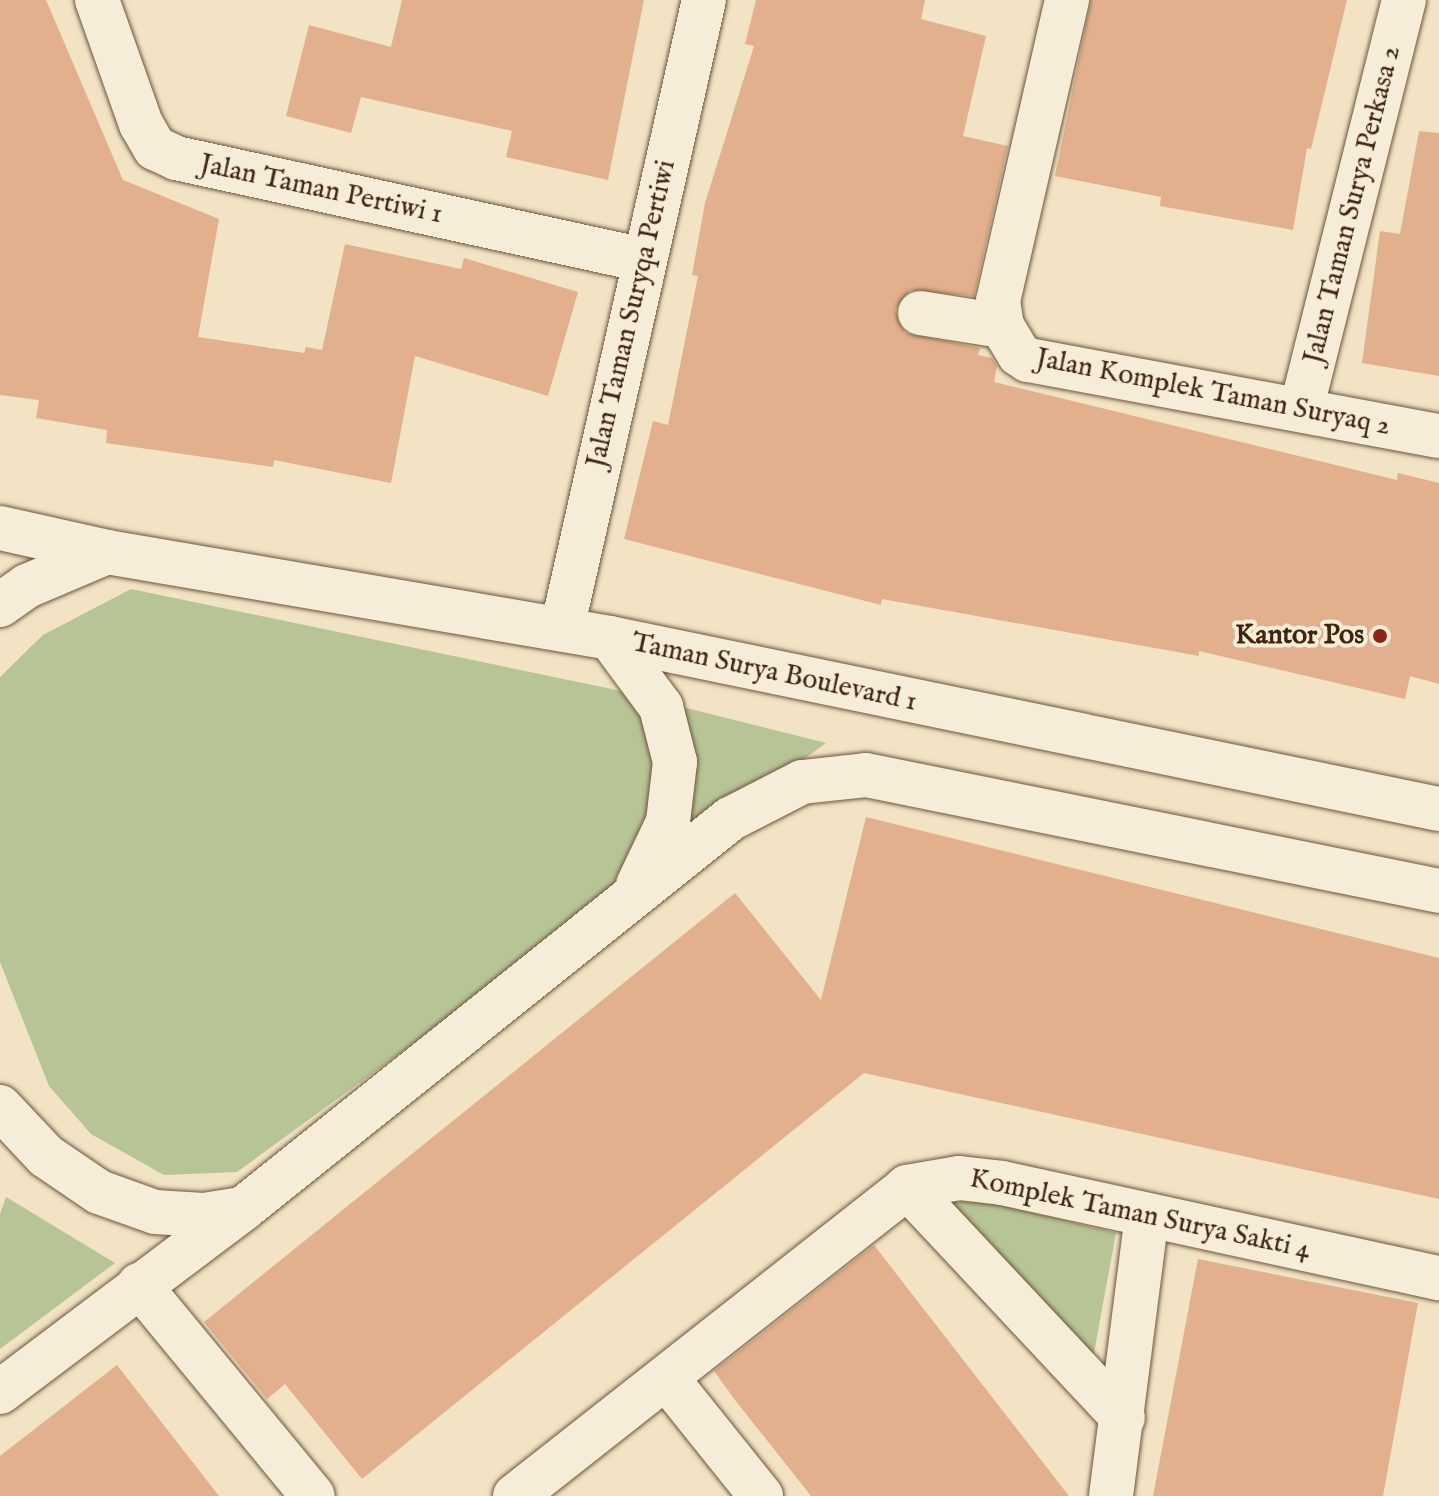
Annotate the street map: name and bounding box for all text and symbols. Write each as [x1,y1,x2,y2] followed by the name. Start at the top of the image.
[1297,42,1409,368] street label: Jalan Taman Surya Perkasa 2
[197,148,445,232] street label: Jalan Taman Pertiwi 1
[580,157,684,471] street label: Jalan Taman Suryqa Pertiwi
[1033,342,1393,444] street label: Jalan Komplek Taman Suryaq 2
[1235,619,1364,653] place label: Kantor Pos
[628,626,920,720] street label: Taman Surya Boulevard 1
[1371,627,1389,645] marker: Kantor Pos
[966,1162,1314,1268] street label: Komplek Taman Surya Sakti 4

